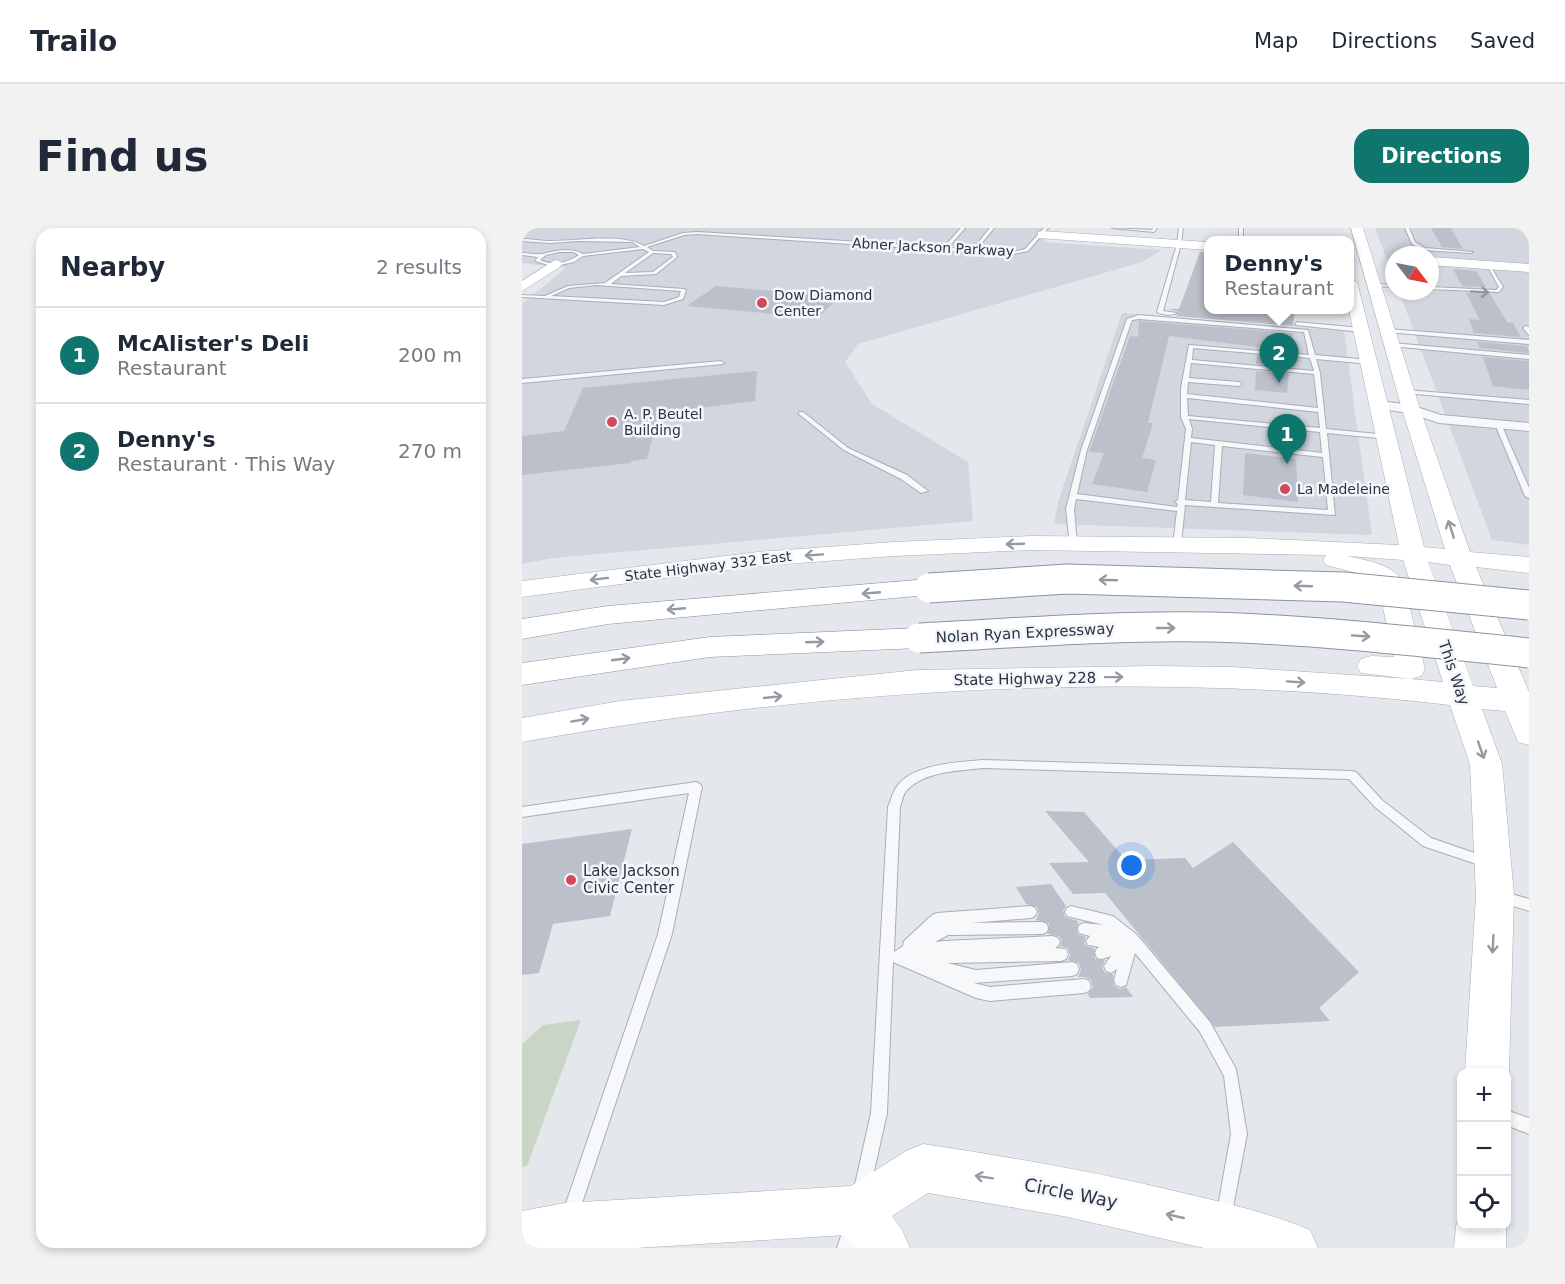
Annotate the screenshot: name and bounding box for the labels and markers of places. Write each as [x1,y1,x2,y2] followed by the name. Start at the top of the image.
[774,287,872,319] place label: Dow Diamond Center
[755,296,769,310] marker: Dow Diamond Center
[1260,334,1299,383] pin: 2
[624,406,702,438] place label: A. P. Beutel Building
[1268,414,1306,464] pin: 1
[605,415,619,429] marker: A. P. Beutel Building
[1297,481,1390,497] place label: La Madeleine
[1278,482,1292,496] marker: La Madeleine
[583,862,680,897] place label: Lake Jackson Civic Center
[564,873,578,887] marker: Lake Jackson Civic Center

